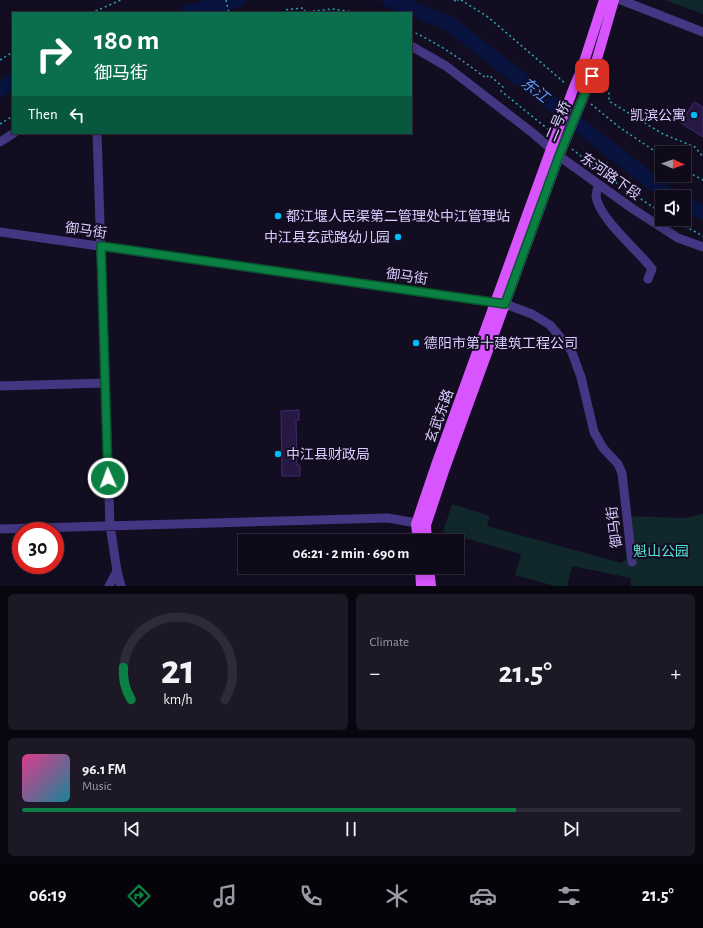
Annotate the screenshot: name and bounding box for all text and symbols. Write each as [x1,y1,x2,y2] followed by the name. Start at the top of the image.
[94,27,159,55] text: 180 m
[28,28,80,80] icon: right
[575,59,609,93] pin
[94,65,148,83] text: 御马街
[581,65,603,87] icon: arrive
[518,74,553,107] water label: 东江
[543,99,574,143] street label: 二号桥
[66,104,88,126] icon: left
[28,107,58,122] text: Then
[630,107,686,123] place label: 凯滨公寓
[689,110,699,120] marker: 凯滨公寓
[655,146,691,182] north arrow
[655,146,691,226] map controls
[578,150,644,203] street label: 东河路下段
[655,190,691,226] button: sound
[286,208,510,224] place label: 都江堰人民渠第二管理处中江管理站
[273,211,283,221] marker: 都江堰人民渠第二管理处中江管理站
[64,220,108,241] street label: 御马街
[264,229,390,245] place label: 中江县玄武路幼儿园
[393,232,403,242] marker: 中江县玄武路幼儿园
[385,266,429,287] street label: 御马街
[424,335,578,351] place label: 德阳市第十建筑工程公司
[411,338,421,348] marker: 德阳市第十建筑工程公司
[422,387,456,445] street label: 玄武东路
[286,447,370,462] place label: 中江县财政局
[273,449,283,459] marker: 中江县财政局
[87,457,129,499] position arrow
[604,505,624,549] street label: 御马街
[12,522,64,574] speed limit sign: 30
[633,543,689,559] park label: 魁山公园
[293,546,409,561] text: 06:21 · 2 min · 690 m
[370,636,409,649] text: Climate
[160,650,195,691] text: 21
[498,658,552,688] text: 21.5°
[370,662,380,684] text: −
[670,662,681,684] text: +
[163,693,192,707] text: km/h
[82,762,126,777] text: 96.1 FM
[82,780,112,793] text: Music
[121,818,143,840] icon: previous
[340,818,362,840] icon: pause
[560,818,582,840] icon: next
[125,882,153,910] icon: directions
[211,882,239,910] icon: music
[297,882,325,910] icon: phone
[383,882,411,910] icon: climate
[469,882,497,910] icon: car
[555,882,583,910] icon: filters
[29,887,66,905] text: 06:19
[642,887,674,905] text: 21.5°

